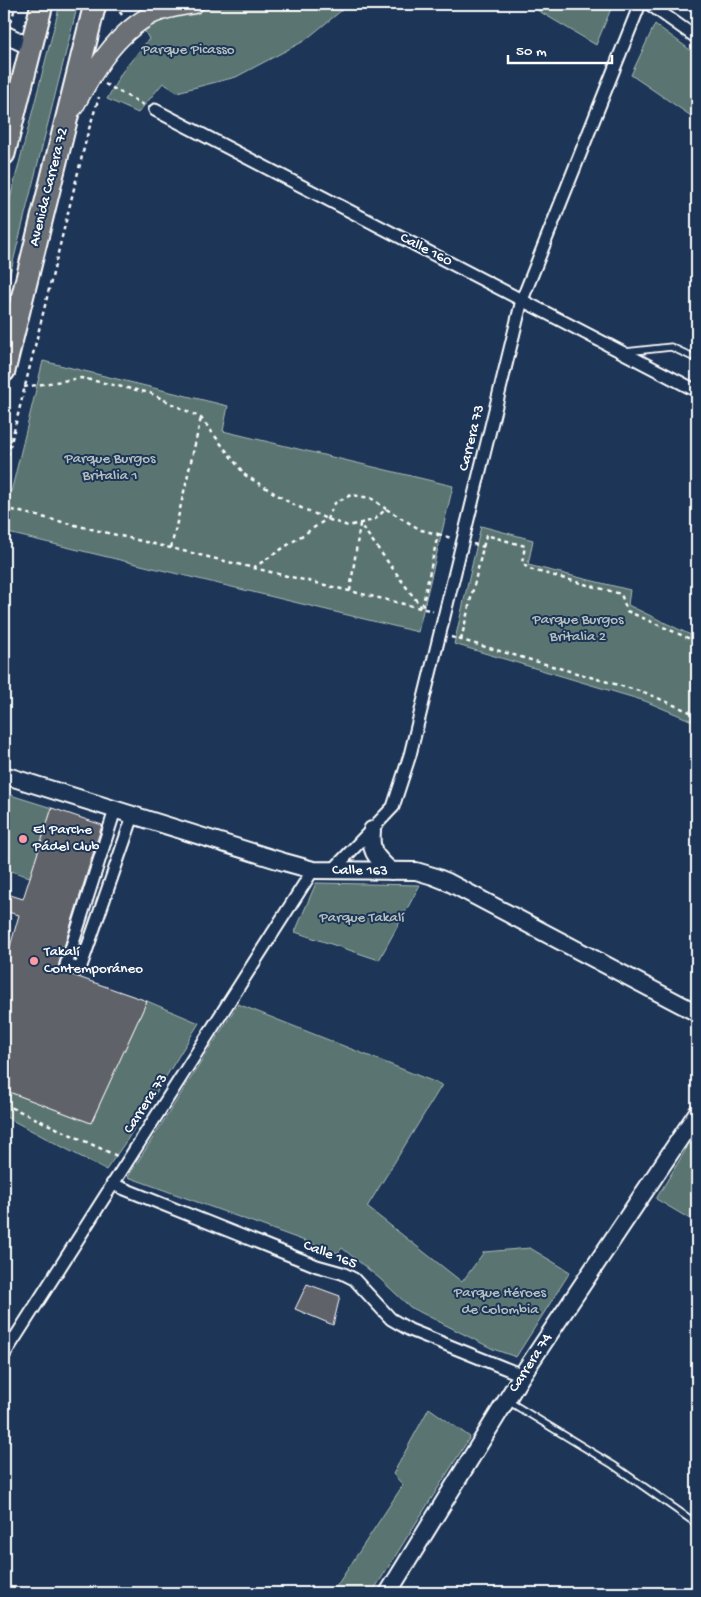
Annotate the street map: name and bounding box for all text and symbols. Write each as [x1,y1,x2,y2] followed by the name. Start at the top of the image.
[508,32,612,64] scale bar
[140,41,235,59] park label: Parque Picasso
[516,43,547,61] text: 50 m
[26,126,72,248] street label: Avenida Carrera 72
[397,229,456,271] street label: Calle 160
[455,403,489,473] street label: Carrera 73
[63,450,156,485] park label: Parque Burgos Britalia 1
[531,611,624,646] park label: Parque Burgos Britalia 2
[32,821,99,856] place label: El Parche Pádel Club
[17,833,29,845] marker: El Parche Pádel Club
[332,862,388,880] street label: Calle 163
[319,909,405,927] park label: Parque Takalí
[43,943,143,978] place label: Takalí Contemporáneo
[28,955,40,967] marker: Takalí Contemporáneo
[120,1071,172,1137] street label: Carrera 73
[301,1237,359,1273] street label: Calle 165
[453,1284,546,1319] park label: Parque Héroes de Colombia
[505,1330,557,1396] street label: Carrera 74

